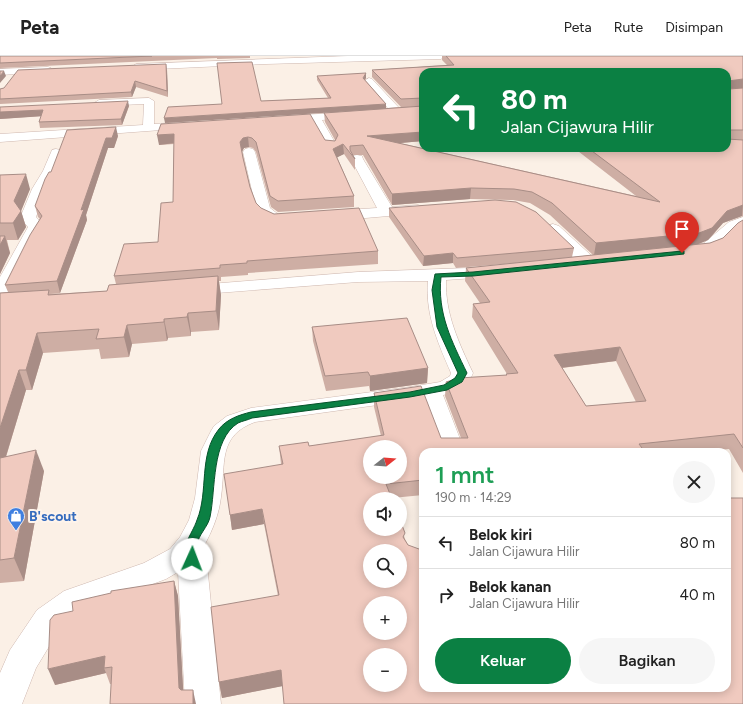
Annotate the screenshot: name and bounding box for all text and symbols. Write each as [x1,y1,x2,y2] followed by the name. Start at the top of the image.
[20,16,59,39] text: Peta
[564,19,592,36] text: Peta
[614,19,643,36] text: Rute
[665,19,723,36] text: Disimpan
[501,82,567,116] text: 80 m
[435,84,487,136] icon: left
[501,116,654,138] text: Jalan Cijawura Hilir
[665,212,699,253] pin
[671,218,693,240] icon: arrive
[363,440,407,484] north arrow
[363,440,407,692] map controls
[435,460,495,489] text: 1 mnt
[673,461,715,503] button: close
[435,490,511,505] text: 190 m · 14:29
[363,492,407,536] button: sound
[6,506,26,531] shop icon: B'scout
[29,508,77,525] place label: B'scout
[469,526,532,544] text: Belok kiri
[435,532,457,554] icon: left
[680,534,715,552] text: 80 m
[171,538,213,580] position arrow
[363,544,407,588] button: search
[469,544,579,559] text: Jalan Cijawura Hilir
[469,578,551,596] text: Belok kanan
[435,584,457,606] icon: right
[680,586,715,604] text: 40 m
[363,596,407,640] button: +
[469,596,579,611] text: Jalan Cijawura Hilir
[435,638,571,684] button: Keluar
[579,638,715,684] button: Bagikan
[363,648,407,692] button: −

